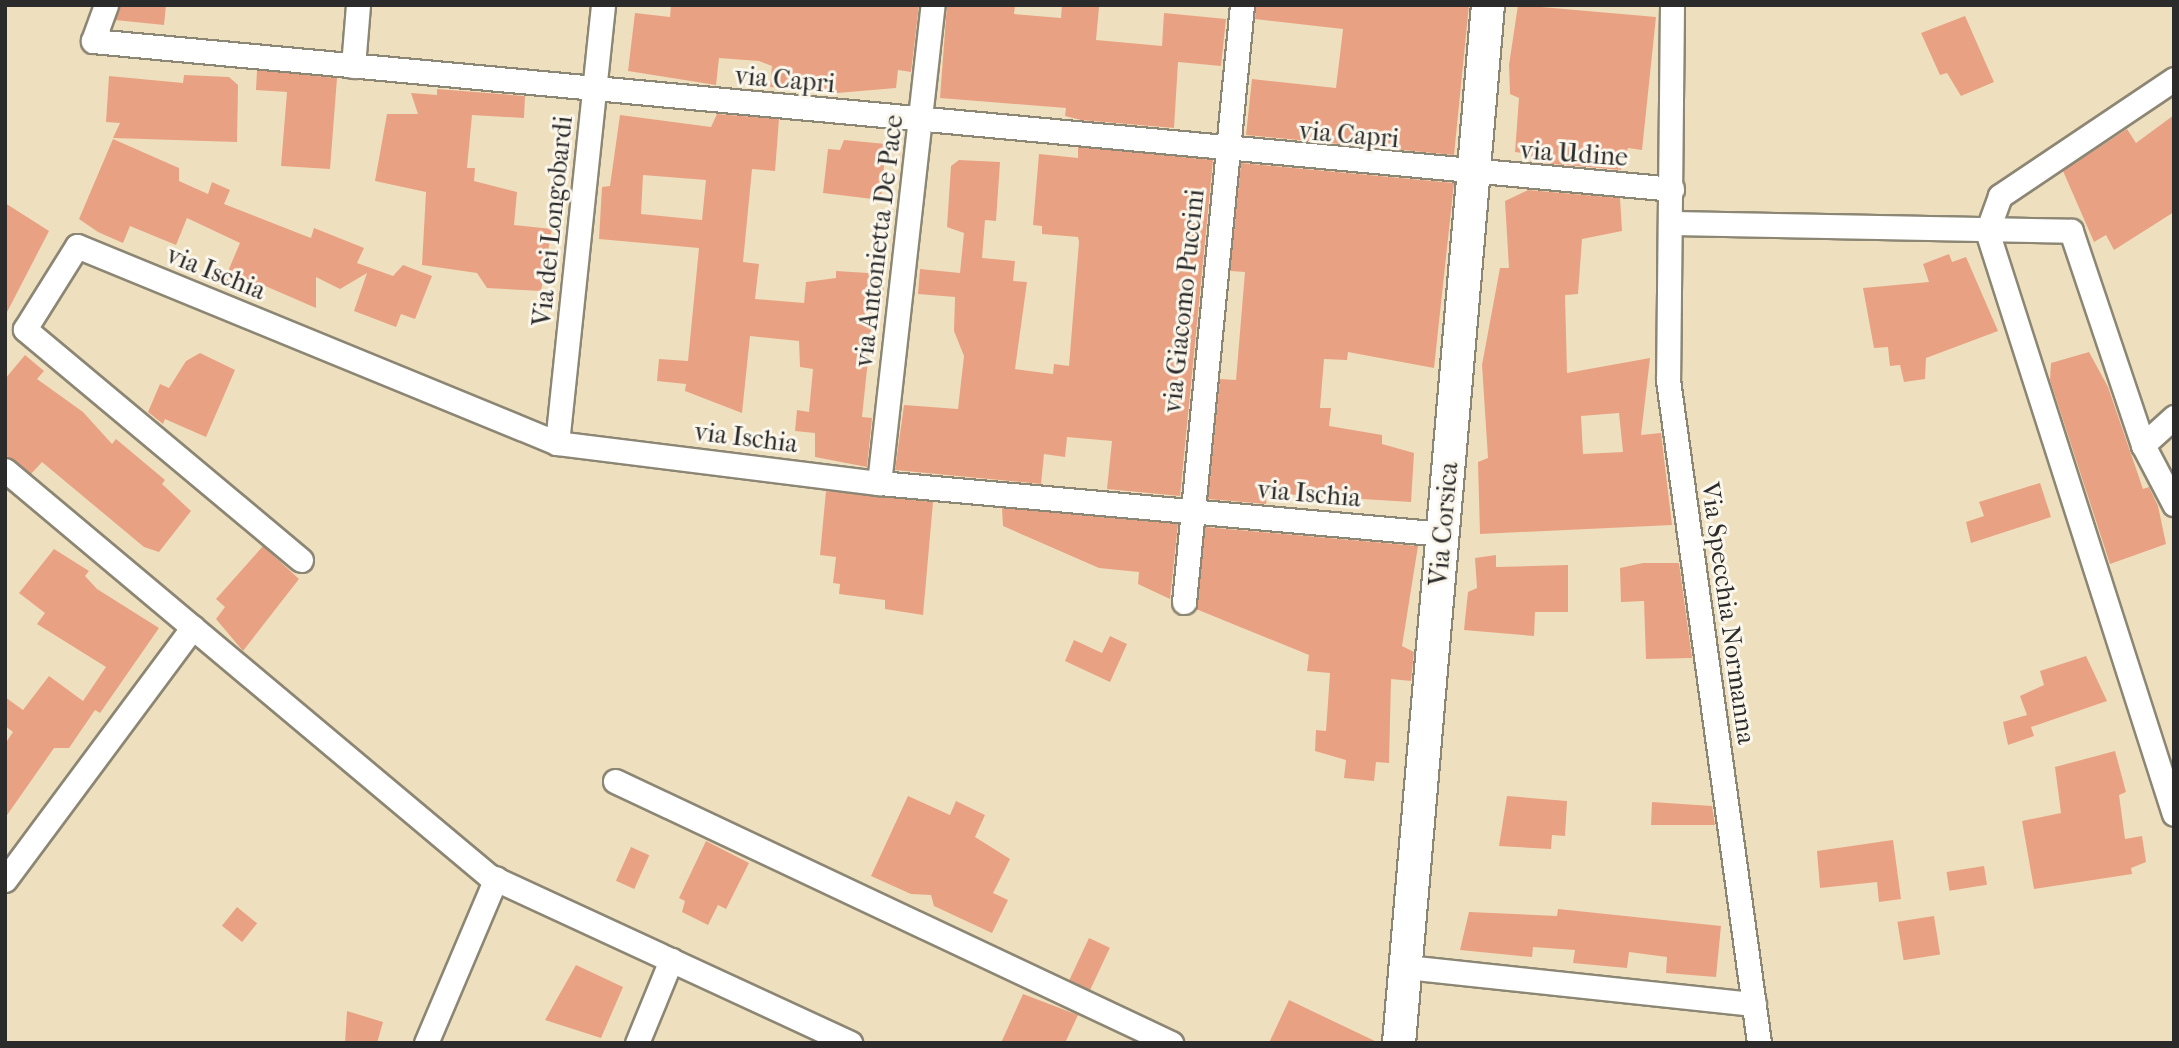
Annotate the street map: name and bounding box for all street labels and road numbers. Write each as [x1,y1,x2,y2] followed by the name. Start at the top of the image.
[734,60,836,100] street label: via Capri
[848,113,910,369] street label: via Antonietta De Pace
[526,114,580,328] street label: Via dei Longobardi
[1298,115,1400,155] street label: via Capri
[1519,135,1629,173] street label: via Udine
[1157,188,1211,414] street label: via Giacomo Puccini
[162,239,270,307] street label: via Ischia
[693,416,799,460] street label: via Ischia
[1423,461,1465,587] street label: Via Corsica
[1256,474,1362,514] street label: via Ischia
[1694,480,1762,746] street label: Via Specchia Normanna

